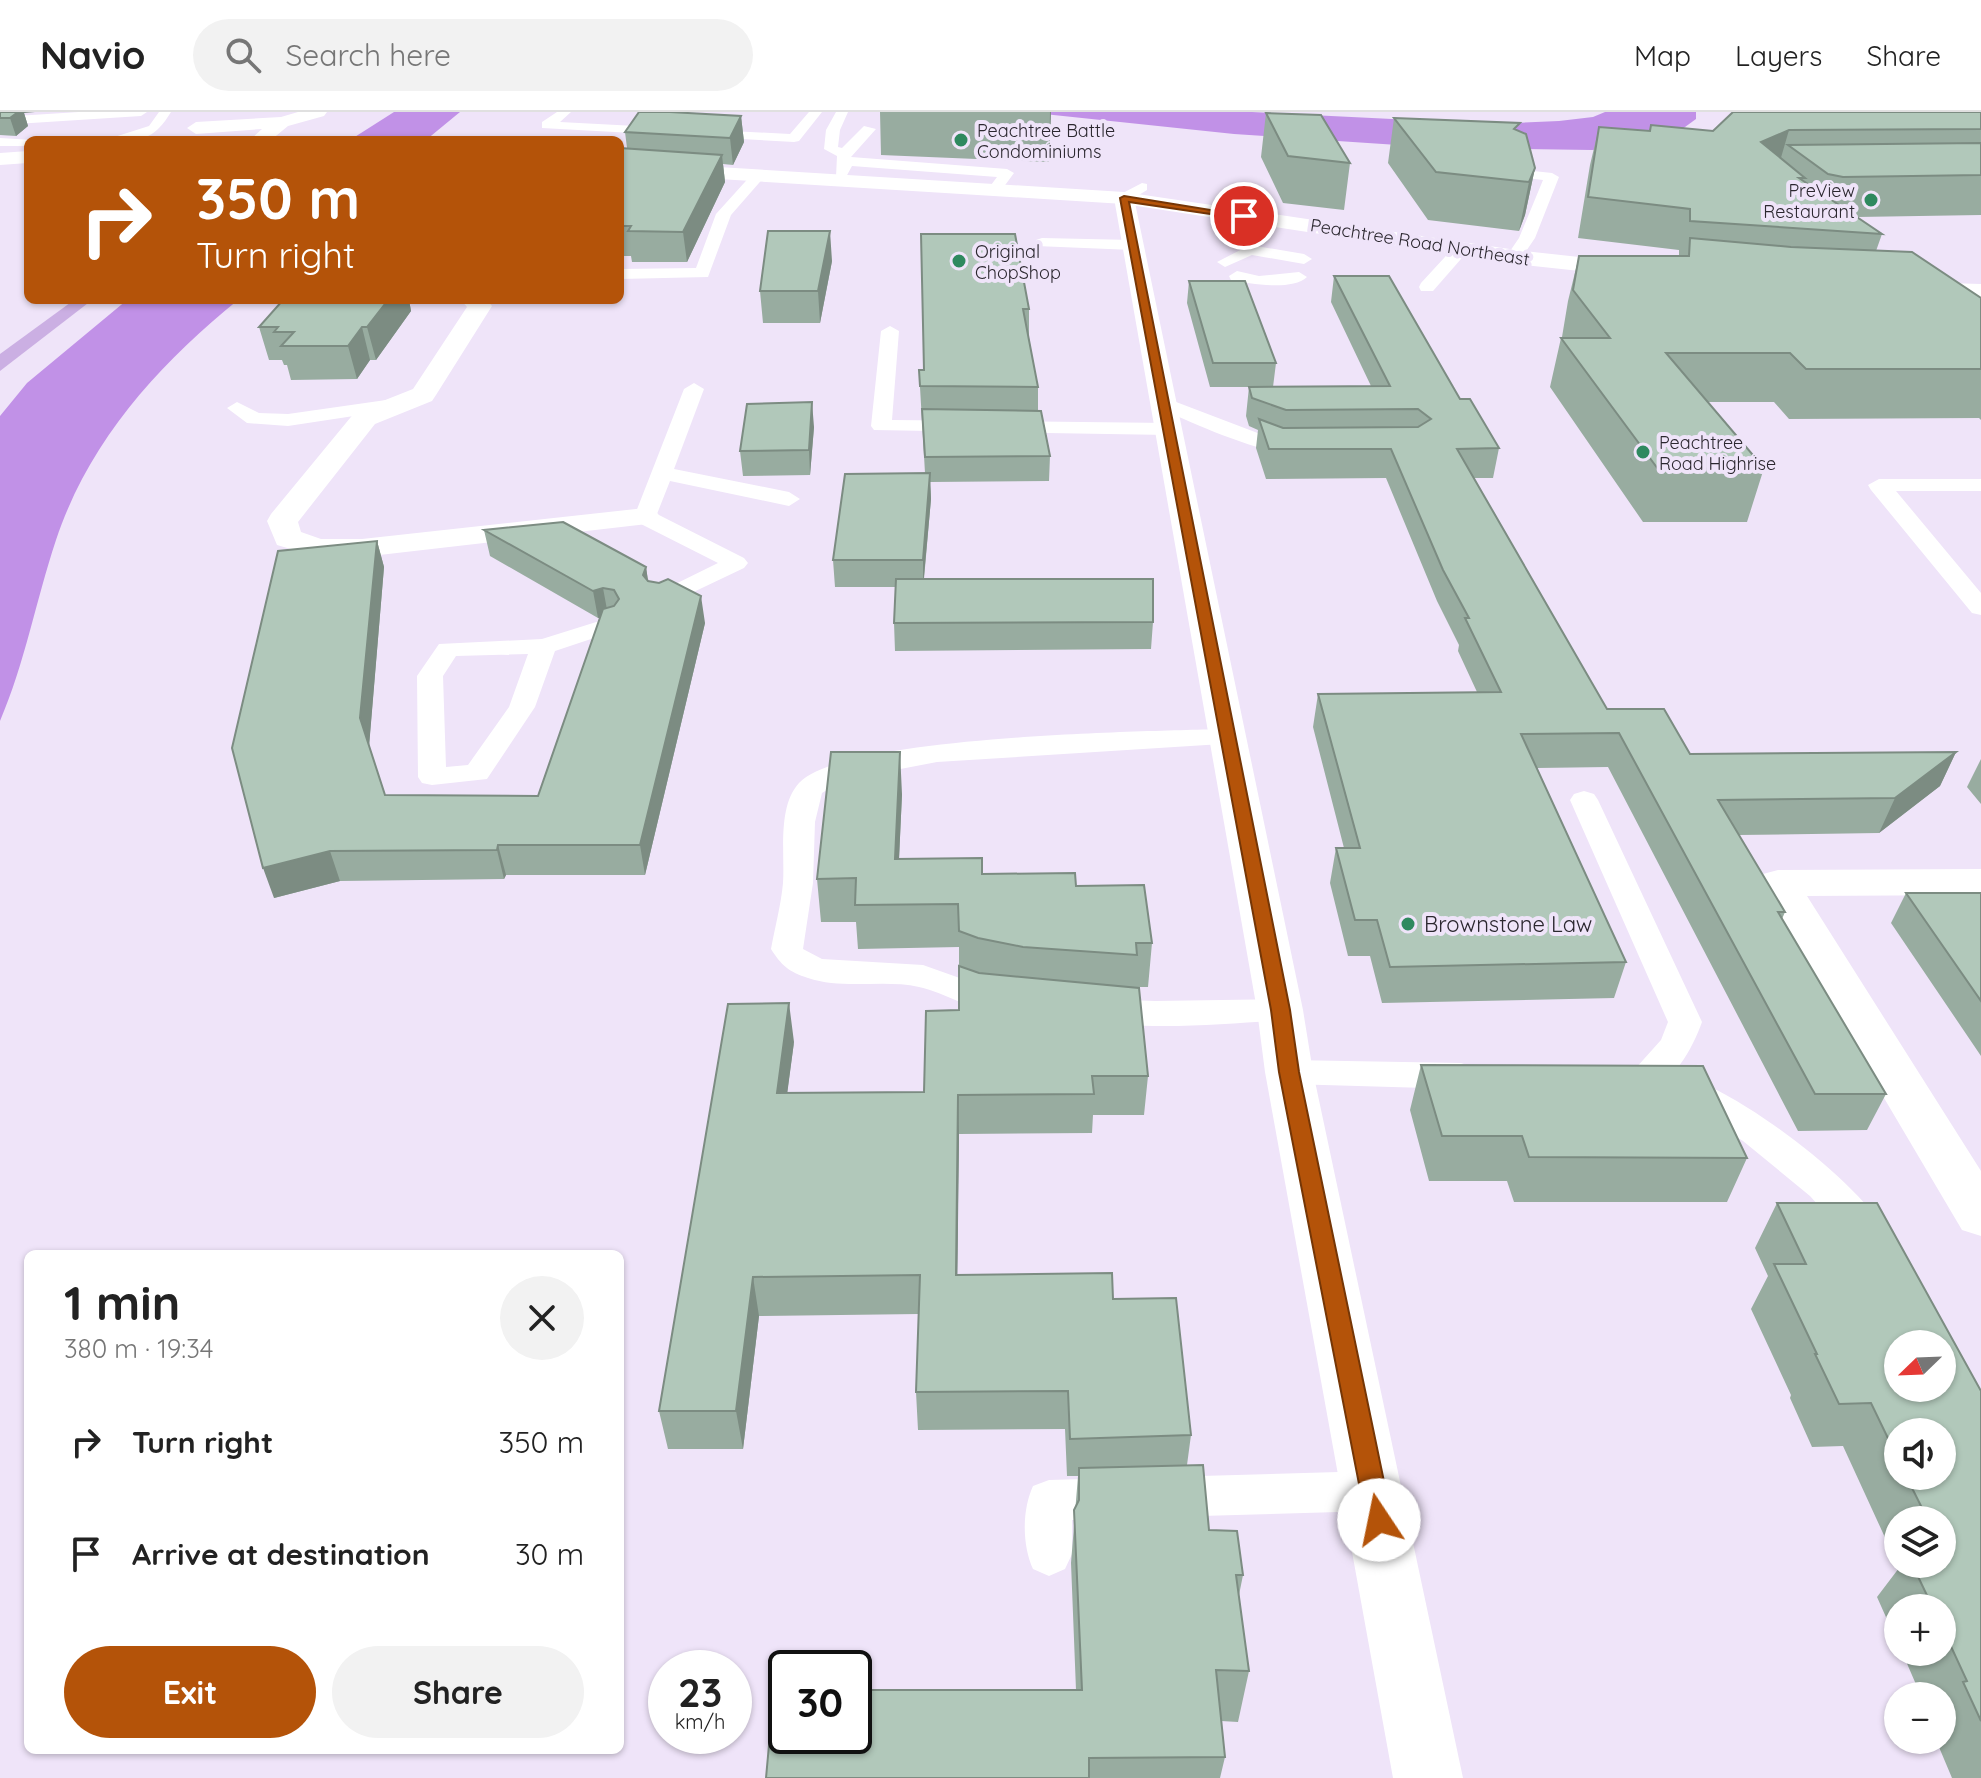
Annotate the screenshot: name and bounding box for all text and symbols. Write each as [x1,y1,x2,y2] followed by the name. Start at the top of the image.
[193,19,753,91] search box
[40,31,145,79] text: Navio
[221,33,265,77] icon: search
[285,36,451,74] text: Search here
[1634,38,1691,73] text: Map
[1735,38,1822,73] text: Layers
[1866,38,1941,73] text: Share
[977,119,1115,163] place label: Peachtree Battle Condominiums
[952,131,970,149] marker: Peachtree Battle Condominiums
[196,163,360,233] text: 350 m
[64,168,168,272] icon: right
[1763,179,1855,223] place label: PreView Restaurant
[1210,182,1278,250] pin
[1862,191,1880,209] marker: PreView Restaurant
[1222,194,1266,238] icon: arrive
[1309,213,1531,271] street label: Peachtree Road Northeast
[196,232,355,277] text: Turn right
[975,240,1061,284] place label: Original ChopShop
[950,252,968,270] marker: Original ChopShop
[1659,431,1776,475] place label: Peachtree Road Highrise
[1634,443,1652,461] marker: Peachtree Road Highrise
[1424,910,1592,938] place label: Brownstone Law
[1399,915,1417,933] marker: Brownstone Law
[64,1272,180,1332] text: 1 min
[500,1276,584,1360] button: close
[1884,1330,1956,1402] north arrow
[1884,1330,1956,1754] map controls
[64,1332,214,1365] text: 380 m · 19:34
[1884,1418,1956,1490] button: sound
[64,1420,108,1464] icon: right
[132,1423,273,1461] text: Turn right
[499,1423,584,1461] text: 350 m
[1337,1478,1421,1562] position arrow
[1884,1506,1956,1578] button: layers
[64,1532,108,1576] icon: arrive
[132,1535,430,1573] text: Arrive at destination
[515,1535,584,1573] text: 30 m
[1884,1594,1956,1666] button: +
[64,1646,316,1738] button: Exit
[332,1646,584,1738] button: Share
[768,1650,872,1754] speed limit sign: 30
[678,1667,722,1717] text: 23
[1884,1682,1956,1754] button: −
[675,1709,725,1734] text: km/h

